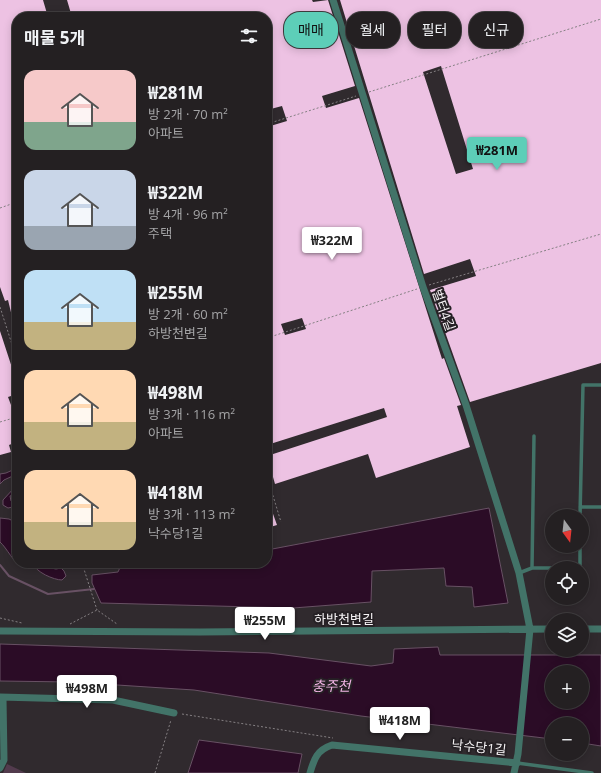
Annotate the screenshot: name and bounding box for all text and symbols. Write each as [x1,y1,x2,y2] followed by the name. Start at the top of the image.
[284,12,338,48] chip: 매매
[346,12,400,48] chip: 월세
[408,12,461,48] chip: 필터
[469,12,523,48] chip: 신규
[238,25,260,47] icon: filters
[24,26,85,49] text: 매물 5개
[148,81,203,104] text: ₩281M
[56,86,104,134] icon: home
[148,105,228,123] text: 방 2개 · 70 m²
[148,124,184,142] text: 아파트
[469,137,525,171] pin: ₩281M
[476,141,518,159] text: ₩281M
[148,181,203,204] text: ₩322M
[56,186,104,234] icon: home
[148,205,228,223] text: 방 4개 · 96 m²
[148,224,172,242] text: 주택
[304,227,360,261] pin: ₩322M
[311,231,353,249] text: ₩322M
[148,281,203,304] text: ₩255M
[56,286,104,334] icon: home
[428,287,460,333] street label: 벌터4길
[148,305,228,323] text: 방 2개 · 60 m²
[148,324,208,342] text: 하방천변길
[148,381,203,404] text: ₩498M
[56,386,104,434] icon: home
[148,405,235,423] text: 방 3개 · 116 m²
[148,424,184,442] text: 아파트
[148,481,203,504] text: ₩418M
[56,486,104,534] icon: home
[148,505,235,523] text: 방 3개 · 113 m²
[545,509,589,553] north arrow
[545,509,589,761] map controls
[148,524,203,542] text: 낙수당1길
[545,561,589,605] button: locate
[237,607,293,641] pin: ₩255M
[314,610,374,628] street label: 하방천변길
[244,611,286,629] text: ₩255M
[545,613,589,657] button: layers
[545,665,589,709] button: +
[59,675,115,709] pin: ₩498M
[312,676,351,695] water label: 충주천
[66,679,108,697] text: ₩498M
[372,707,428,741] pin: ₩418M
[379,711,421,729] text: ₩418M
[545,717,589,761] button: −
[451,735,507,759] street label: 낙수당1길

